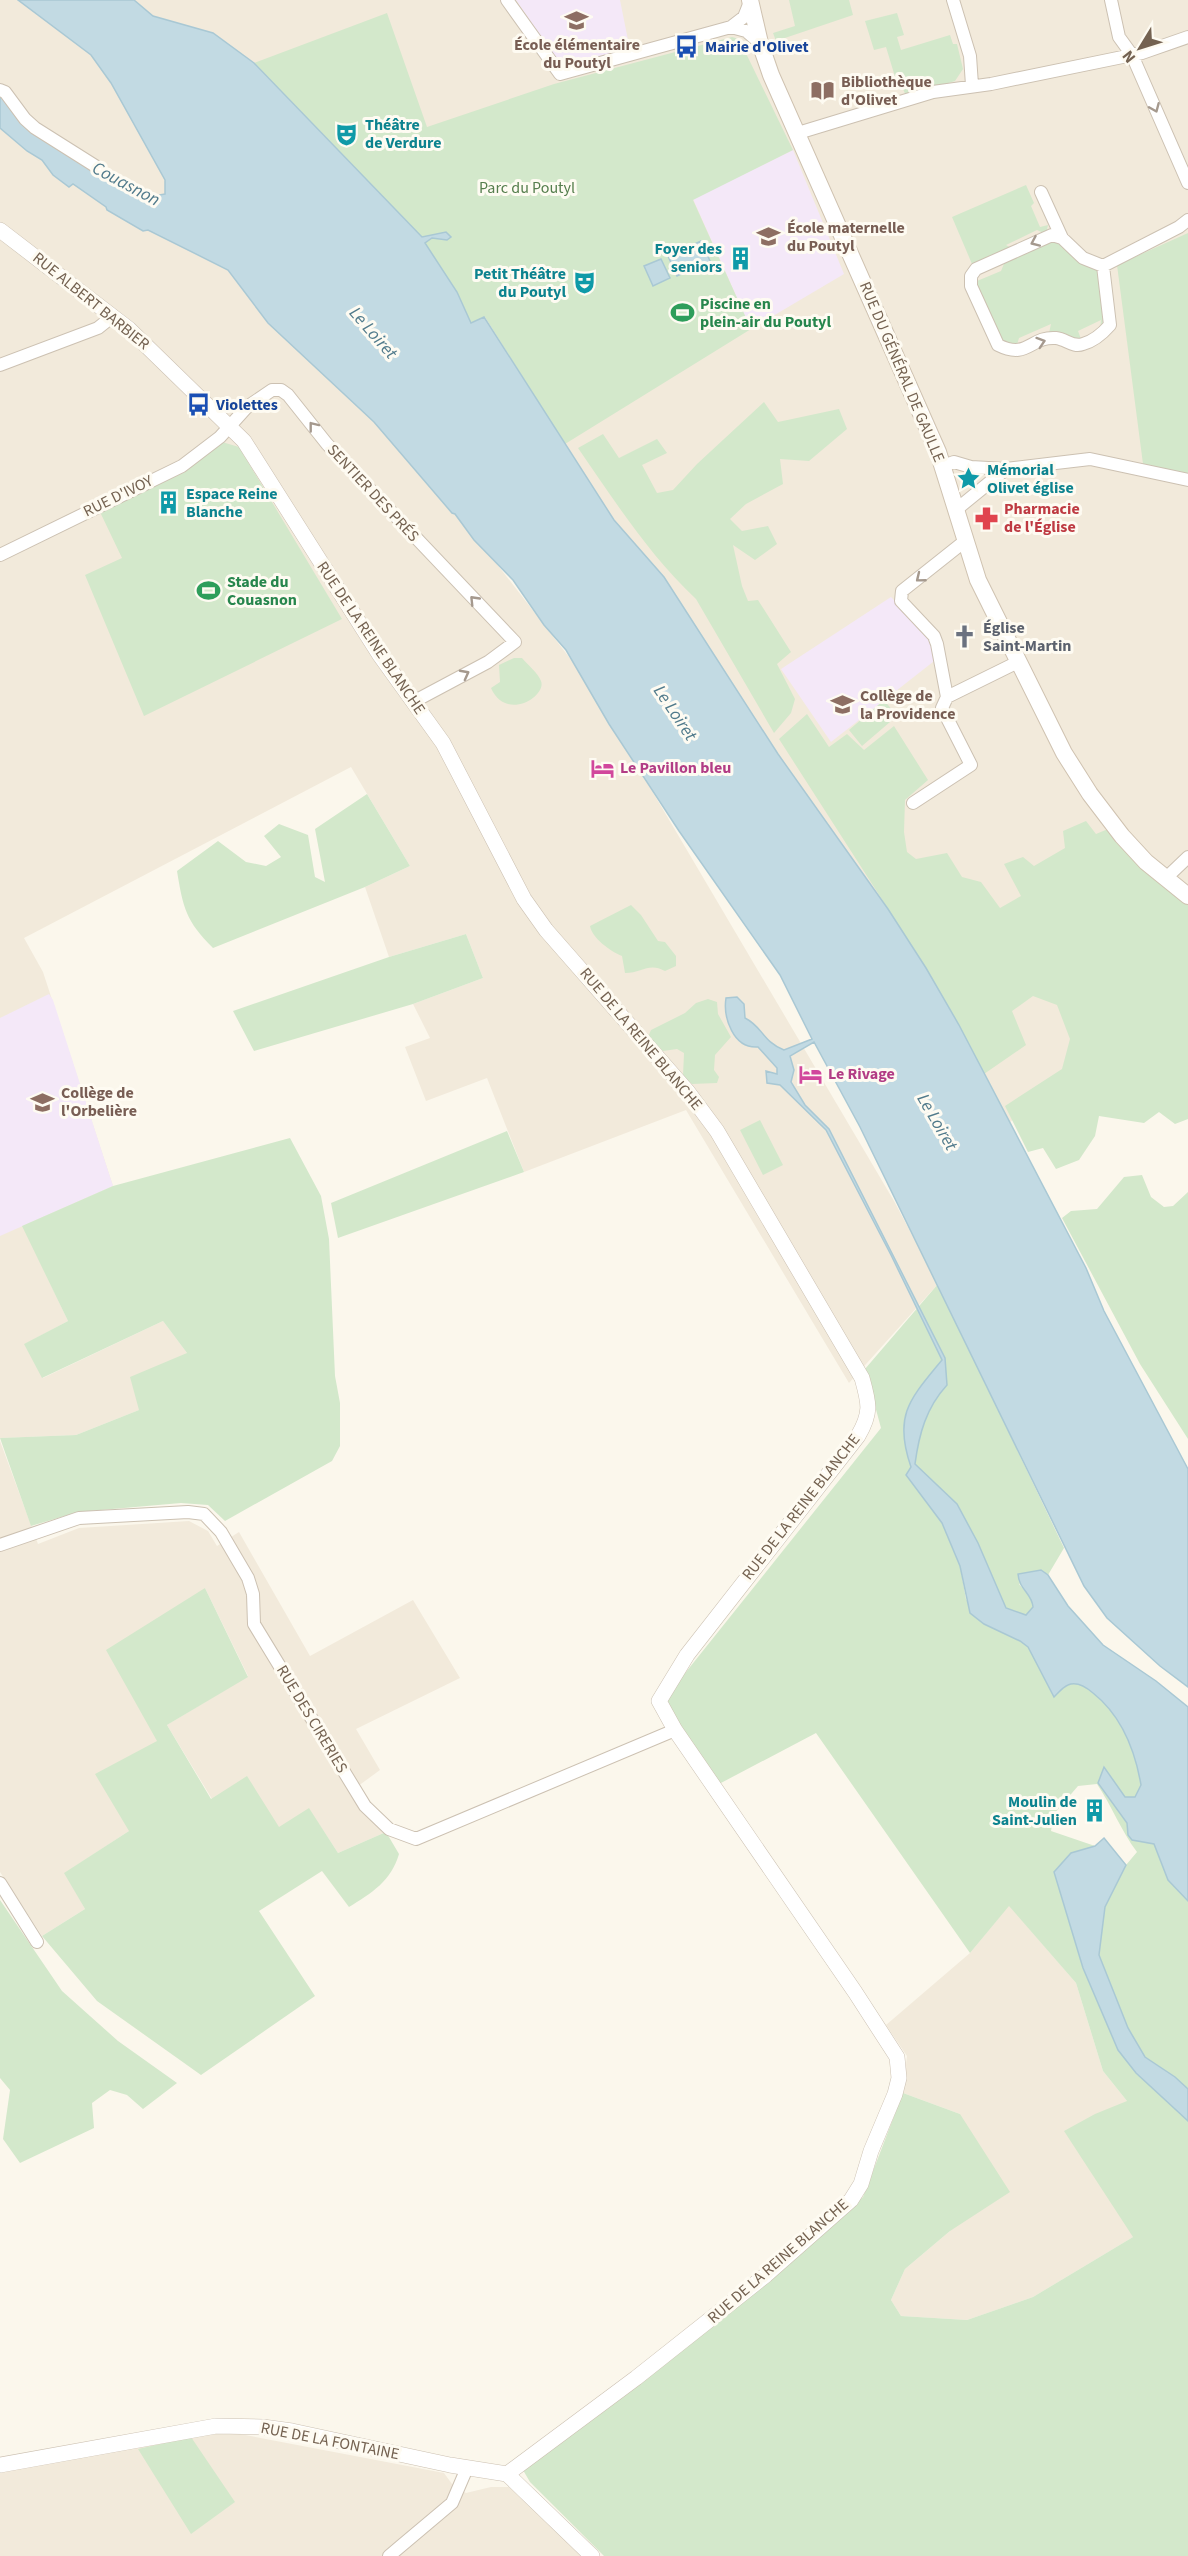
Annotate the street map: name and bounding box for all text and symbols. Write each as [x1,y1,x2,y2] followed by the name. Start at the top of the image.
[564,7,590,33] school or university icon: École élémentaire du Poutyl
[1110,18,1170,78] north arrow
[514,34,640,74] place label: École élémentaire du Poutyl
[674,34,700,60] bus stop icon: Mairie d'Olivet
[705,36,809,58] place label: Mairie d'Olivet
[1117,46,1141,68] text: N
[841,71,932,111] place label: Bibliothèque d'Olivet
[810,78,836,104] library icon: Bibliothèque d'Olivet
[1148,102,1160,113] one-way arrow
[365,114,442,154] place label: Théâtre de Verdure
[334,121,360,147] theatre icon: Théâtre de Verdure
[88,156,164,212] water label: Couasnon
[479,177,575,199] park label: Parc du Poutyl
[787,217,905,257] place label: École maternelle du Poutyl
[756,224,782,250] school or university icon: École maternelle du Poutyl
[1031,234,1042,246] one-way arrow
[655,238,722,278] place label: Foyer des seniors
[727,245,753,271] building icon: Foyer des seniors
[28,247,154,355] street label: RUE ALBERT BARBIER
[474,263,566,303] place label: Petit Théâtre du Poutyl
[571,270,597,296] theatre icon: Petit Théâtre du Poutyl
[854,278,950,466] street label: RUE DU GÉNÉRAL DE GAULLE
[700,293,831,333] place label: Piscine en plein-air du Poutyl
[669,300,695,326] sports icon: Piscine en plein-air du Poutyl
[343,301,404,365] water label: Le Loiret
[1035,337,1046,349] one-way arrow
[185,392,211,418] bus stop icon: Violettes
[215,394,278,416] place label: Violettes
[309,422,320,433] one-way arrow
[322,439,424,547] street label: SENTIER DES PRÉS
[987,459,1074,499] place label: Mémorial Olivet église
[956,466,982,492] place icon: Mémorial Olivet église
[79,469,157,522] street label: RUE D'IVOY
[186,483,278,523] place label: Espace Reine Blanche
[155,490,181,516] building icon: Espace Reine Blanche
[1004,498,1080,538] place label: Pharmacie de l'Église
[973,505,999,531] pharmacy icon: Pharmacie de l'Église
[311,557,431,719] street label: RUE DE LA REINE BLANCHE
[915,570,926,581] one-way arrow
[227,571,297,611] place label: Stade du Couasnon
[196,578,222,604] sports icon: Stade du Couasnon
[470,596,481,606] one-way arrow
[983,617,1071,657] place label: Église Saint-Martin
[952,624,978,650] church icon: Église Saint-Martin
[459,670,469,681] one-way arrow
[647,680,703,747] water label: Le Loiret
[860,685,955,725] place label: Collège de la Providence
[829,692,855,718] school or university icon: Collège de la Providence
[589,755,615,781] hotel icon: Le Pavillon bleu
[620,757,731,779] place label: Le Pavillon bleu
[575,963,707,1115] street label: RUE DE LA REINE BLANCHE
[797,1061,823,1087] hotel icon: Le Rivage
[828,1063,895,1085] place label: Le Rivage
[61,1082,137,1122] place label: Collège de l'Orbelière
[30,1089,56,1115] school or university icon: Collège de l'Orbelière
[911,1089,964,1156] water label: Le Loiret
[737,1429,865,1585] street label: RUE DE LA REINE BLANCHE
[271,1661,353,1777] street label: RUE DES CIRERIES
[992,1791,1077,1831] place label: Moulin de Saint-Julien
[1082,1798,1108,1824] building icon: Moulin de Saint-Julien
[703,2194,853,2328] street label: RUE DE LA REINE BLANCHE
[259,2417,401,2465] street label: RUE DE LA FONTAINE

